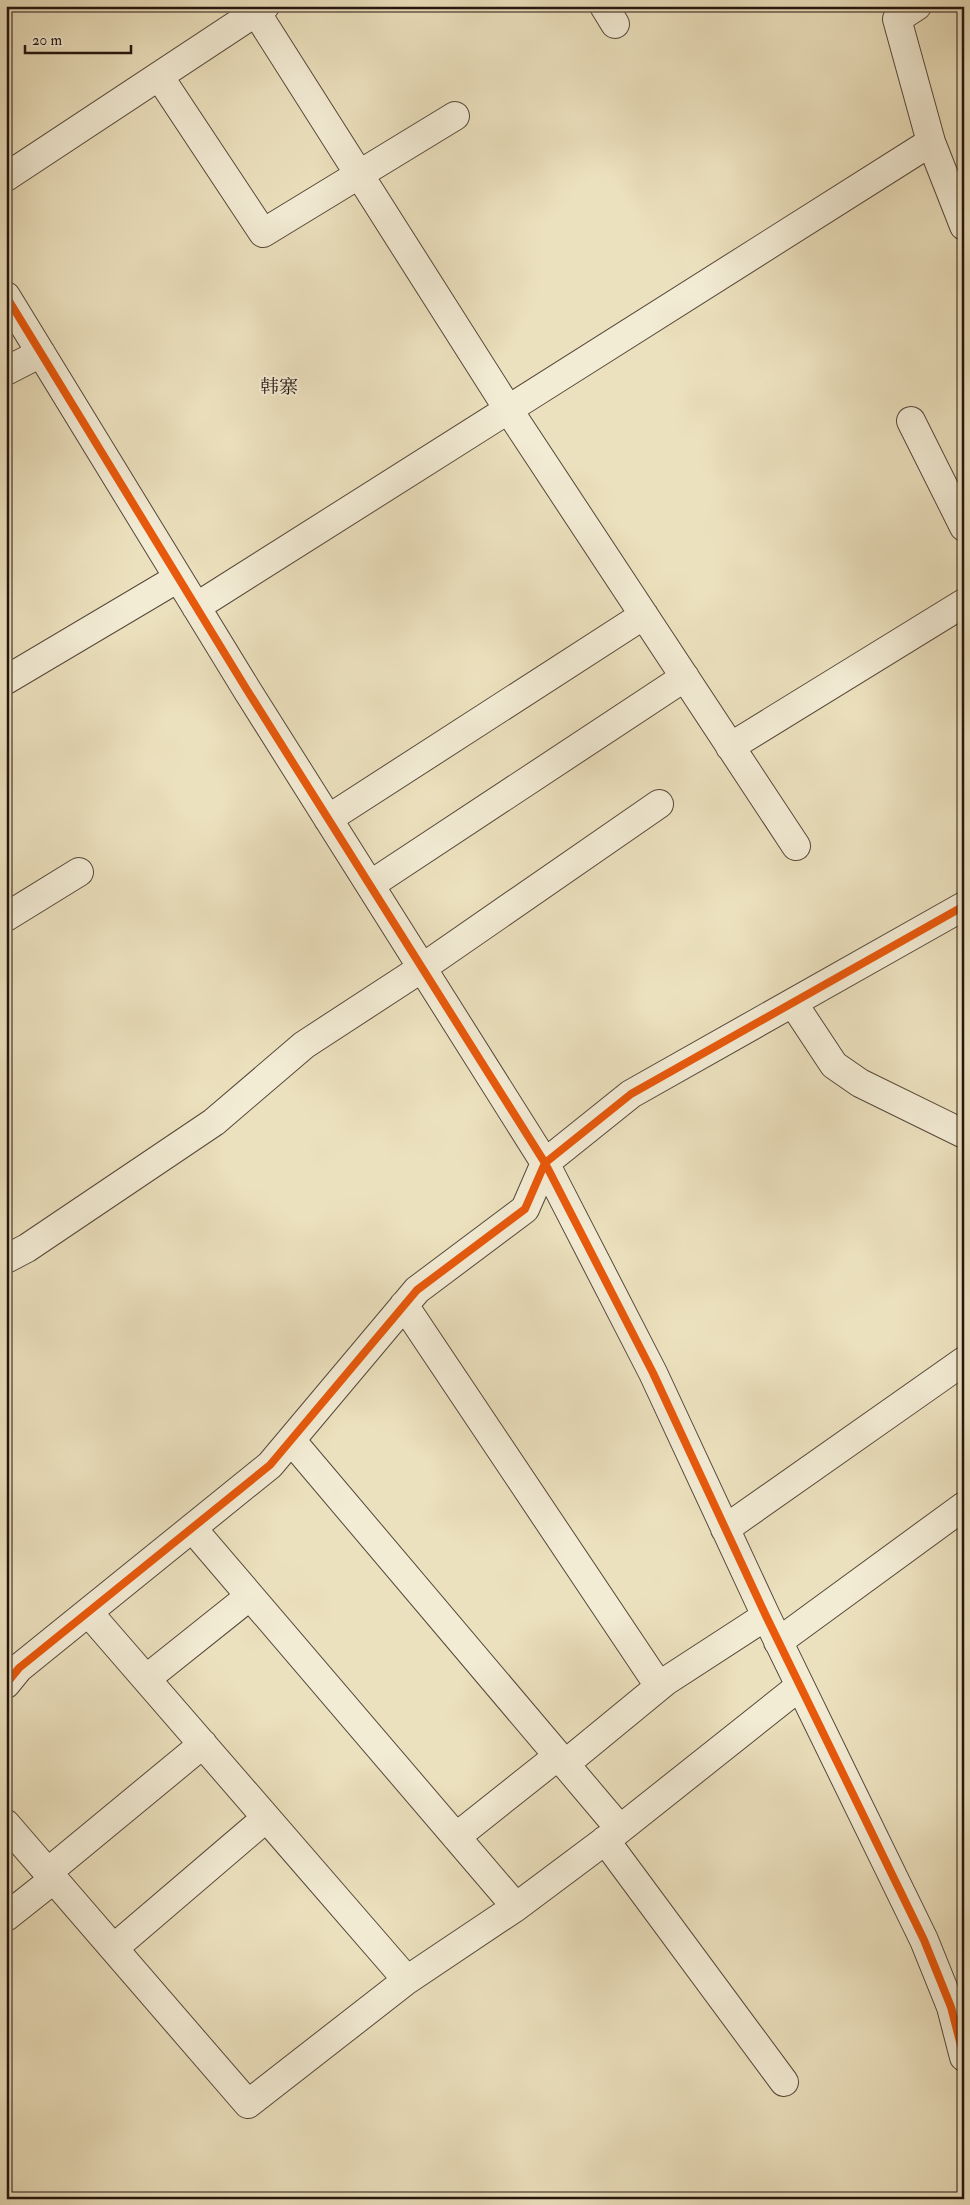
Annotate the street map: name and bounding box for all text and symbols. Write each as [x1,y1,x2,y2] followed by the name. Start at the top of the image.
[25,22,131,54] scale bar
[32,31,62,50] text: 20 m
[260,375,298,399] district label: 韩寨

